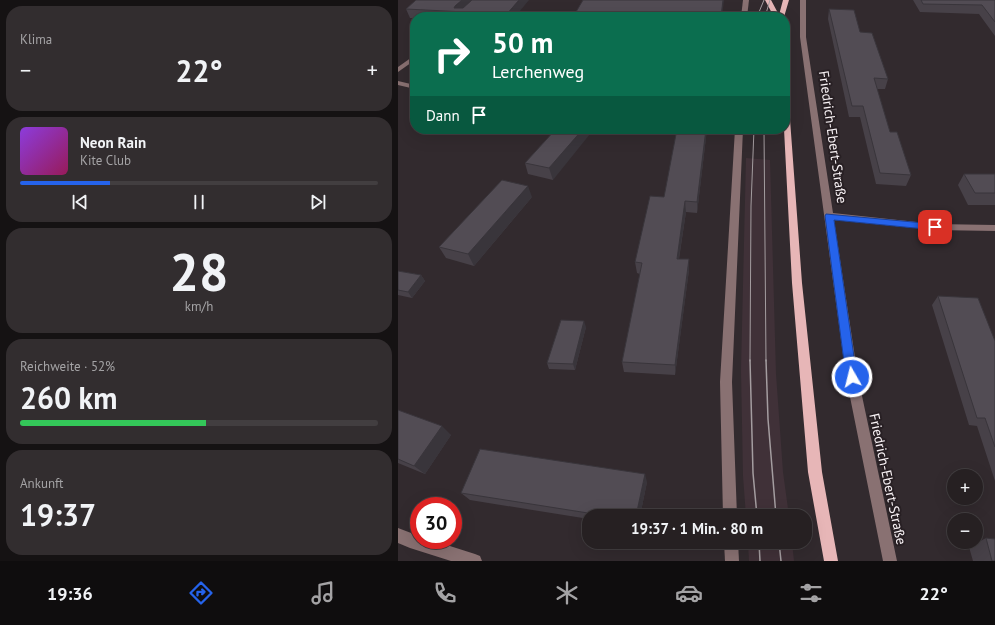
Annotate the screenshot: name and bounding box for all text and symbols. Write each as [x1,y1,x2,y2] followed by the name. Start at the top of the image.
[492,24,553,61] text: 50 m
[426,28,478,80] icon: right
[20,31,52,48] text: Klima
[175,51,223,90] text: 22°
[20,56,31,84] text: −
[367,56,378,84] text: +
[492,60,584,83] text: Lerchenweg
[815,69,851,205] street label: Friedrich-Ebert-Straße
[468,104,490,126] icon: arrive
[426,106,460,125] text: Dann
[80,133,146,152] text: Neon Rain
[80,152,131,169] text: Kite Club
[69,191,91,213] icon: previous
[188,191,210,213] icon: pause
[307,191,329,213] icon: next
[918,210,952,244] pin
[924,216,946,238] icon: arrive
[170,238,228,305] text: 28
[185,298,213,315] text: km/h
[831,356,873,398] position arrow
[20,358,115,375] text: Reichweite · 52%
[20,378,118,417] text: 260 km
[865,412,911,546] street label: Friedrich-Ebert-Straße
[947,469,983,549] map controls
[947,469,983,505] button: +
[20,475,63,492] text: Ankunft
[20,495,96,534] text: 19:37
[410,497,462,549] speed limit sign: 30
[947,513,983,549] button: −
[631,519,763,538] text: 19:37 · 1 Min. · 80 m
[187,579,215,607] icon: directions
[309,579,337,607] icon: music
[431,579,459,607] icon: phone
[553,579,581,607] icon: climate
[675,579,703,607] icon: car
[797,579,825,607] icon: filters
[47,582,93,605] text: 19:36
[920,582,948,605] text: 22°

